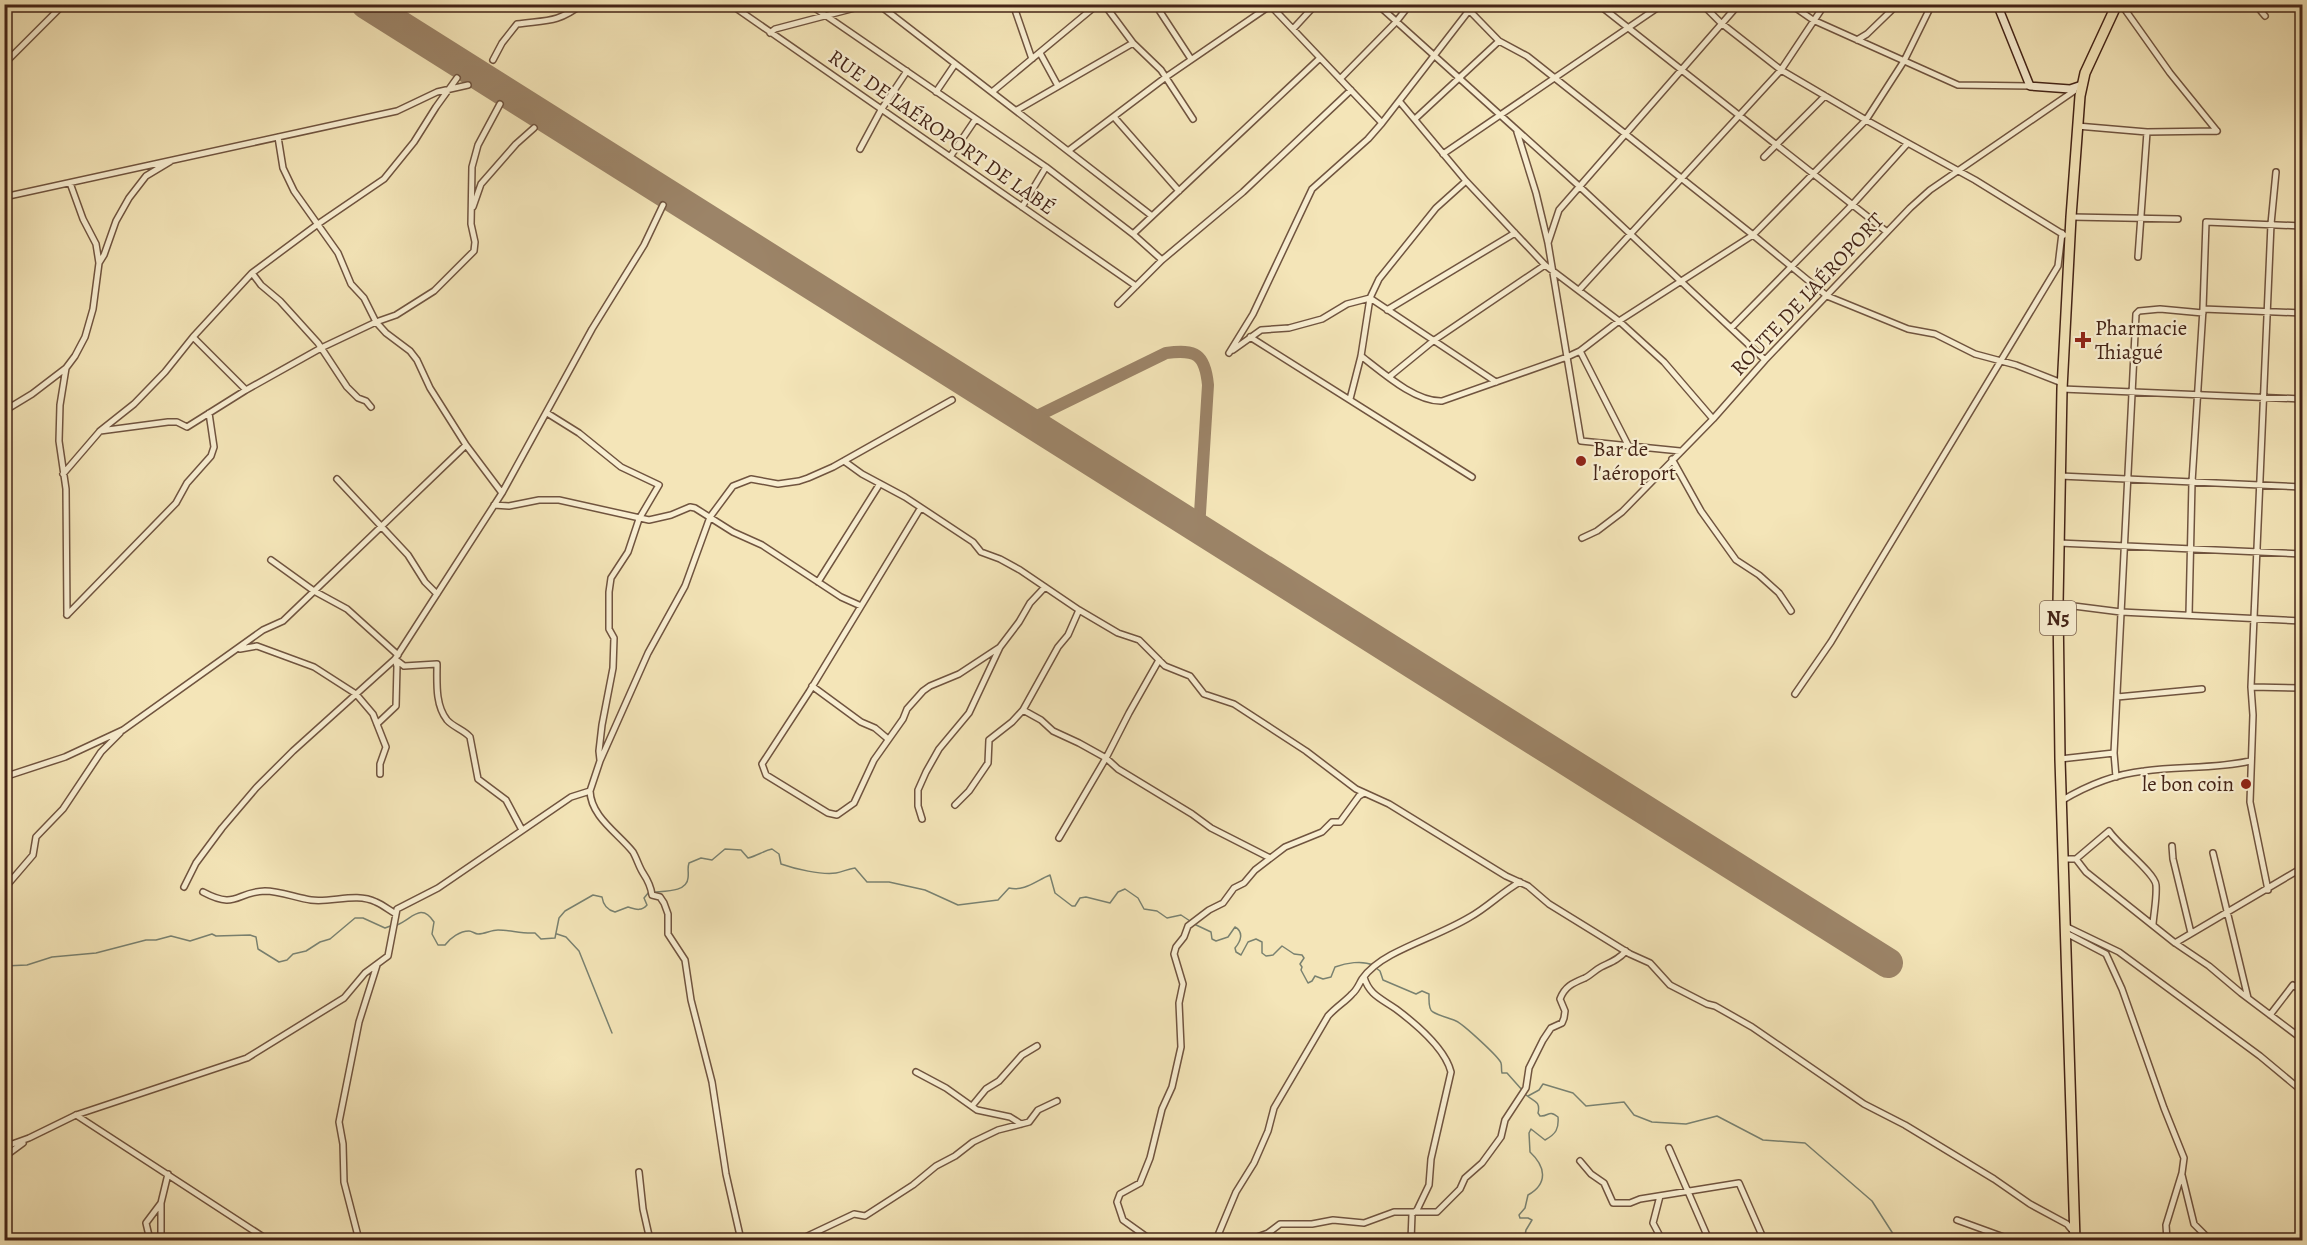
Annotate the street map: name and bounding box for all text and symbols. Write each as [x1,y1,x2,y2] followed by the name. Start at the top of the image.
[823,43,1061,221] street label: RUE DE L'AÉROPORT DE LABÉ
[1724,206,1890,382] street label: ROUTE DE L'AÉROPORT
[2095,314,2187,366] place label: Pharmacie Thiagué
[2076,333,2090,347] marker: Pharmacie Thiagué
[1593,435,1676,487] place label: Bar de l'aéroport
[1574,454,1588,468] marker: Bar de l'aéroport
[2040,601,2076,635] road number: N5
[2142,770,2234,798] place label: le bon coin
[2239,777,2253,791] marker: le bon coin

